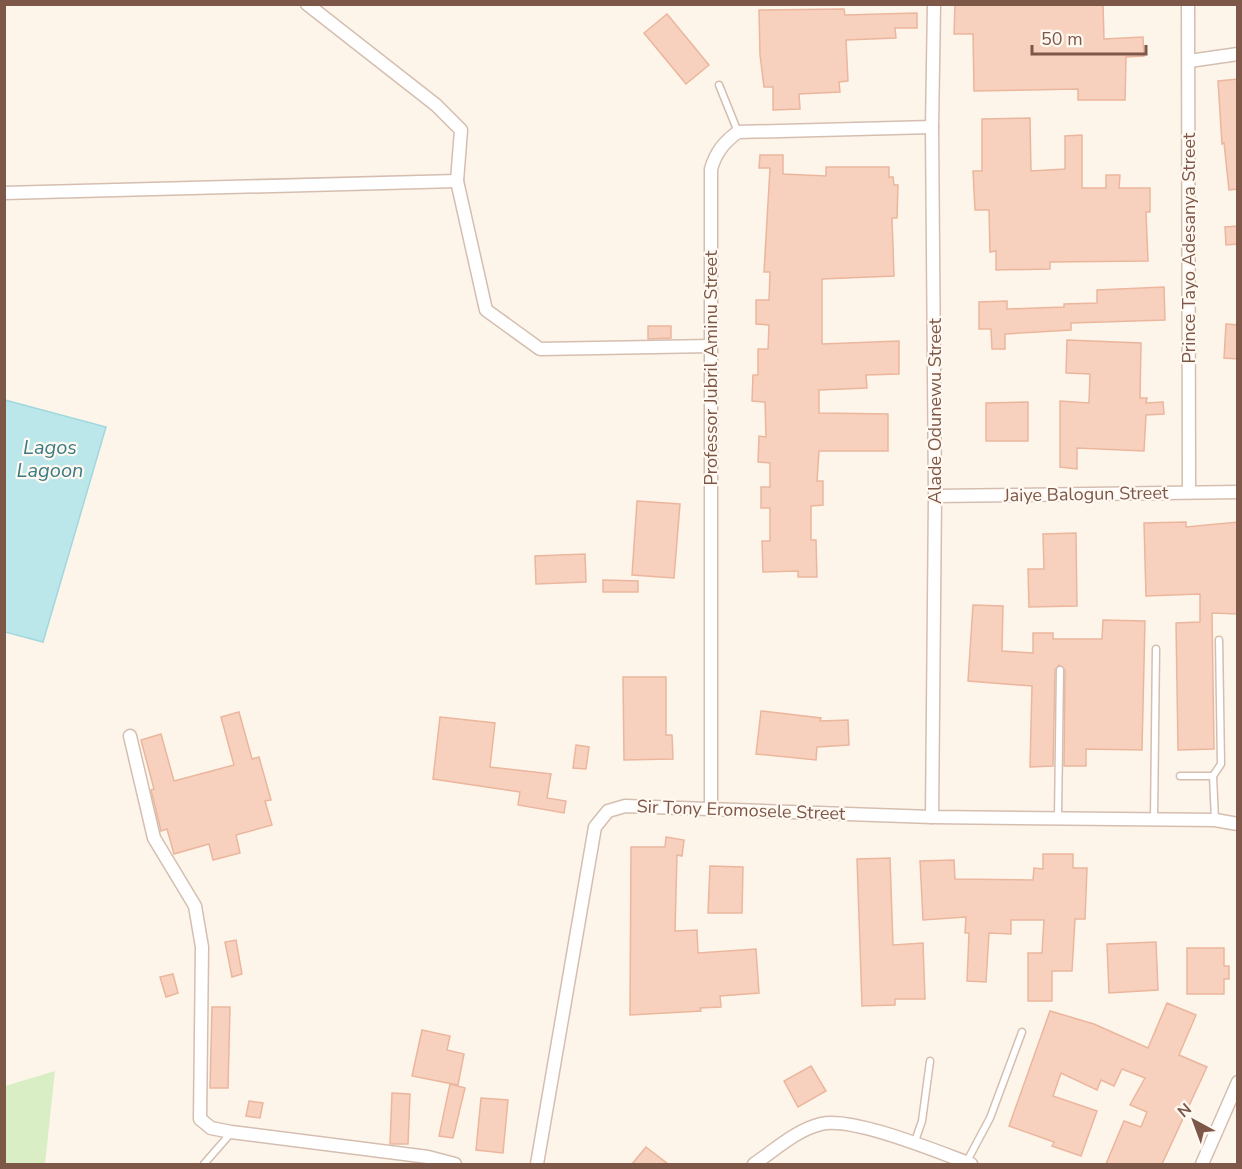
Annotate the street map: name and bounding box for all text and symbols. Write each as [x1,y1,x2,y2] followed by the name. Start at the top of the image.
[1032,18,1146,56] scale bar
[1041,27,1083,51] text: 50 m
[1177,132,1201,363] street label: Prince Tayo Adesanya Street
[699,250,723,485] street label: Professor Jubril Aminu Street
[923,317,947,504] street label: Alade Odunewu Street
[17,434,83,484] water label: Lagos Lagoon
[1003,481,1169,507] street label: Jaiye Balogun Street
[636,794,846,826] street label: Sir Tony Eromosele Street
[1164,1091,1224,1151] north arrow
[1173,1098,1197,1123] text: N

